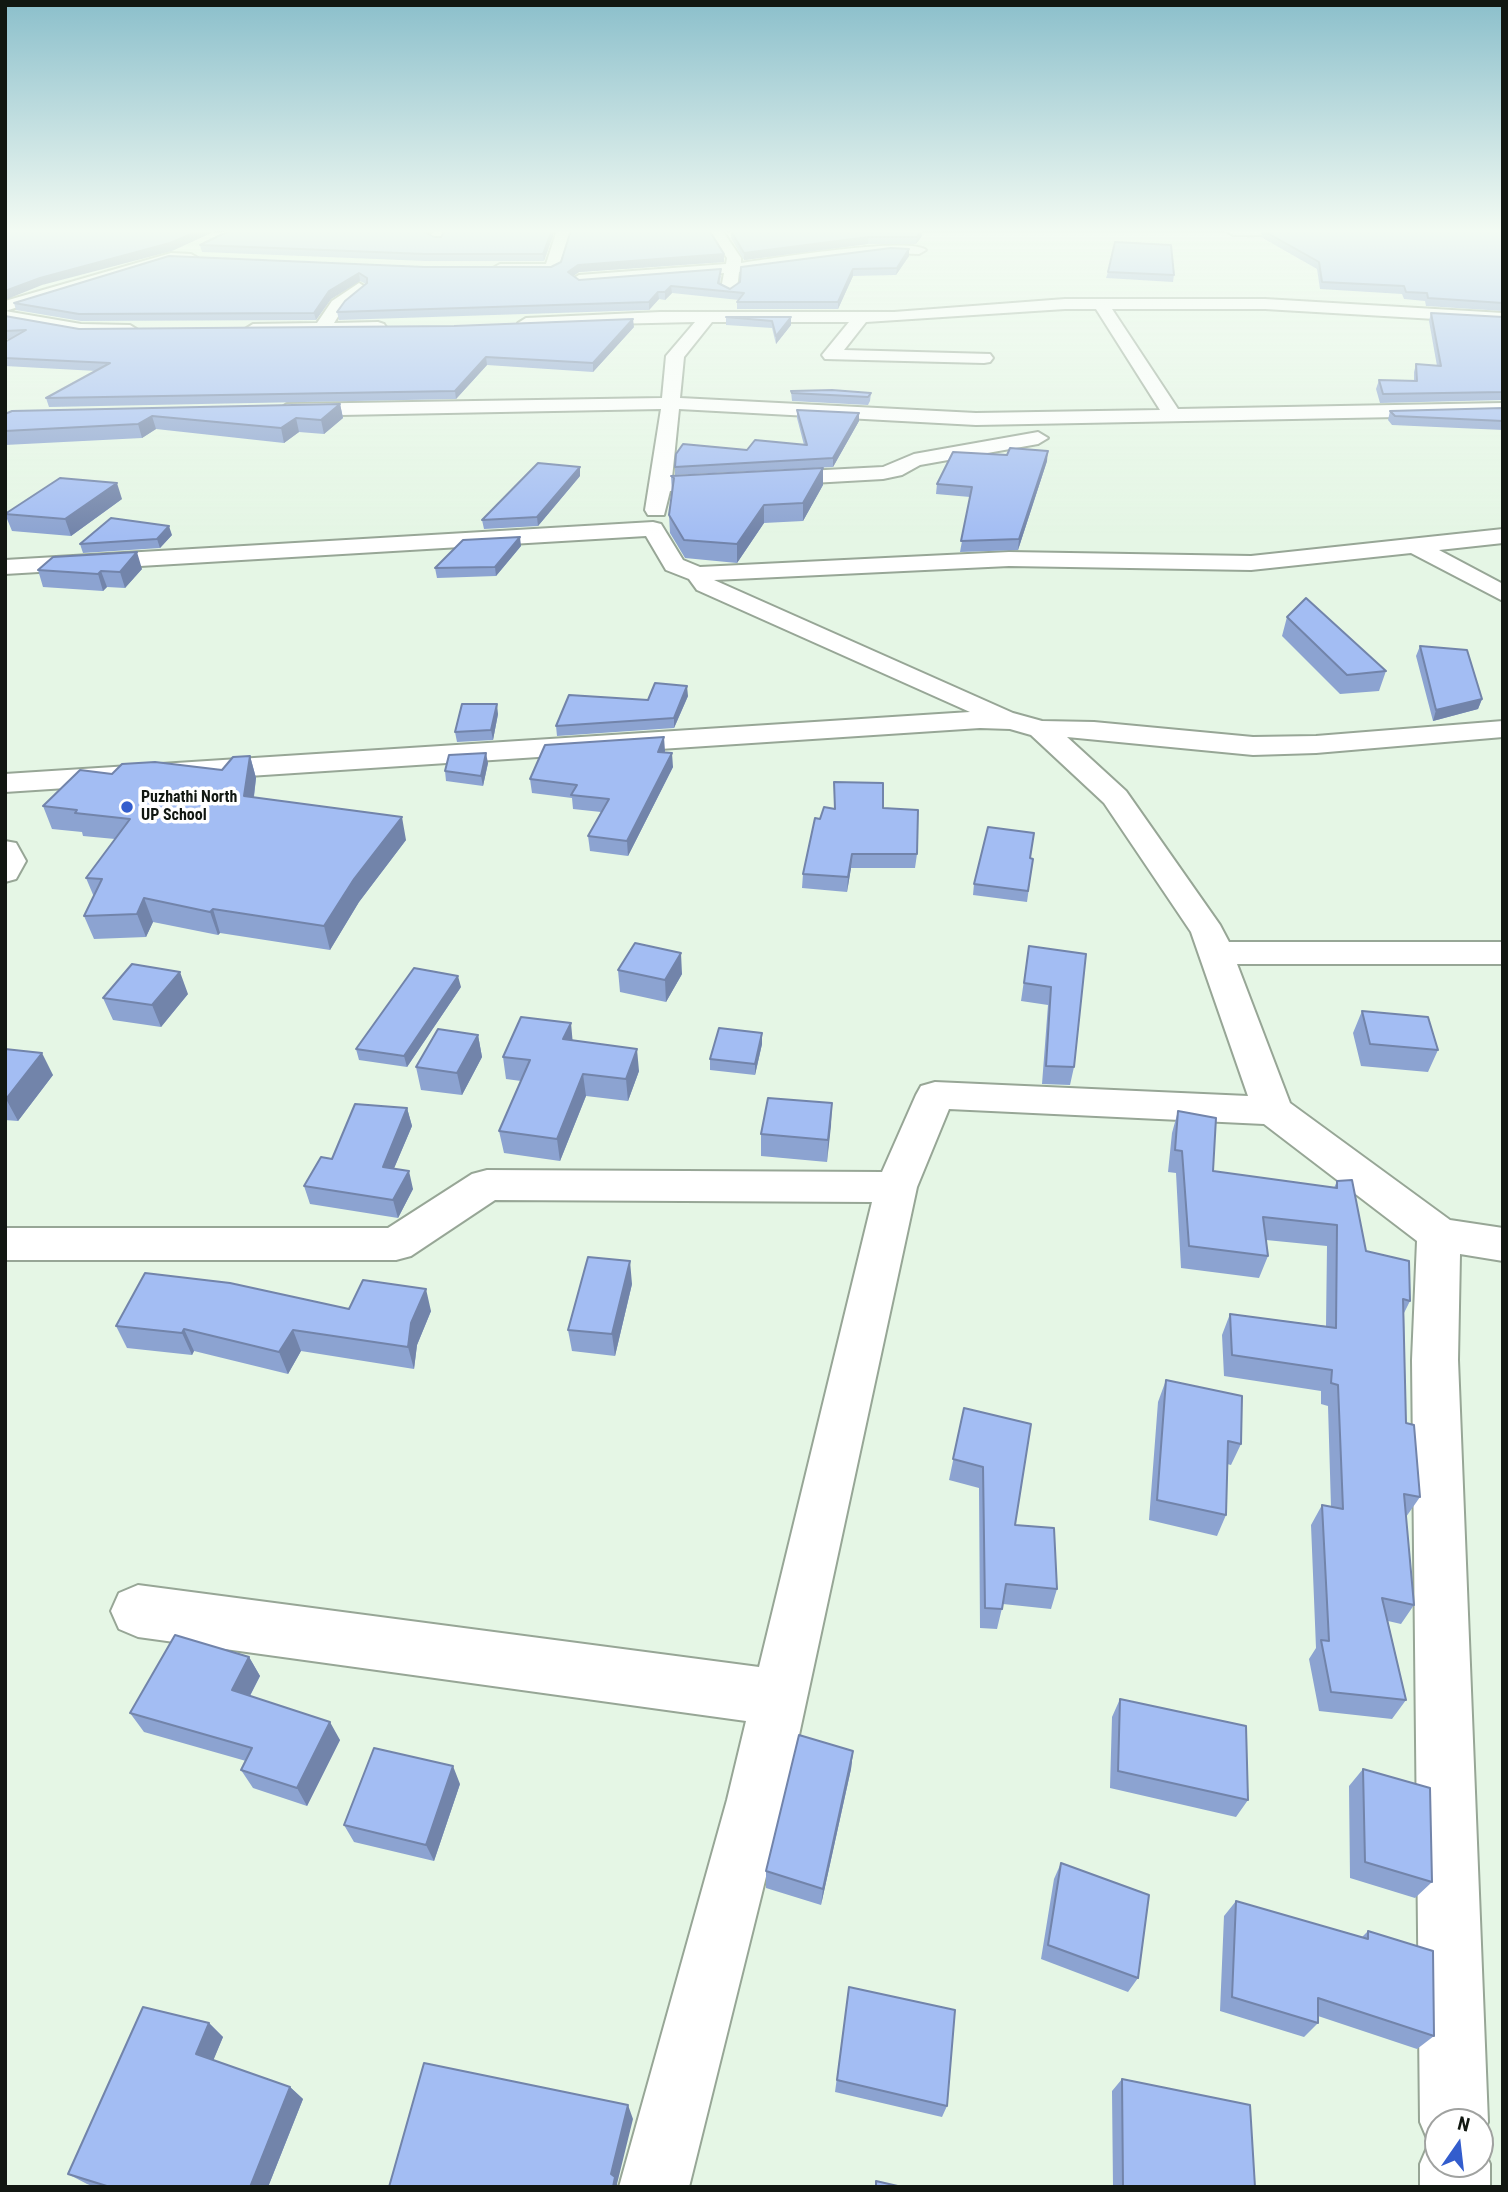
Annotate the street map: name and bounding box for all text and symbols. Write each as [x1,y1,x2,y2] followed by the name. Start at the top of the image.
[141,788,237,826] place label: Puzhathi North UP School
[119,799,135,815] marker: Puzhathi North UP School
[1424,2108,1494,2178] north arrow
[1455,2112,1472,2137] text: N

